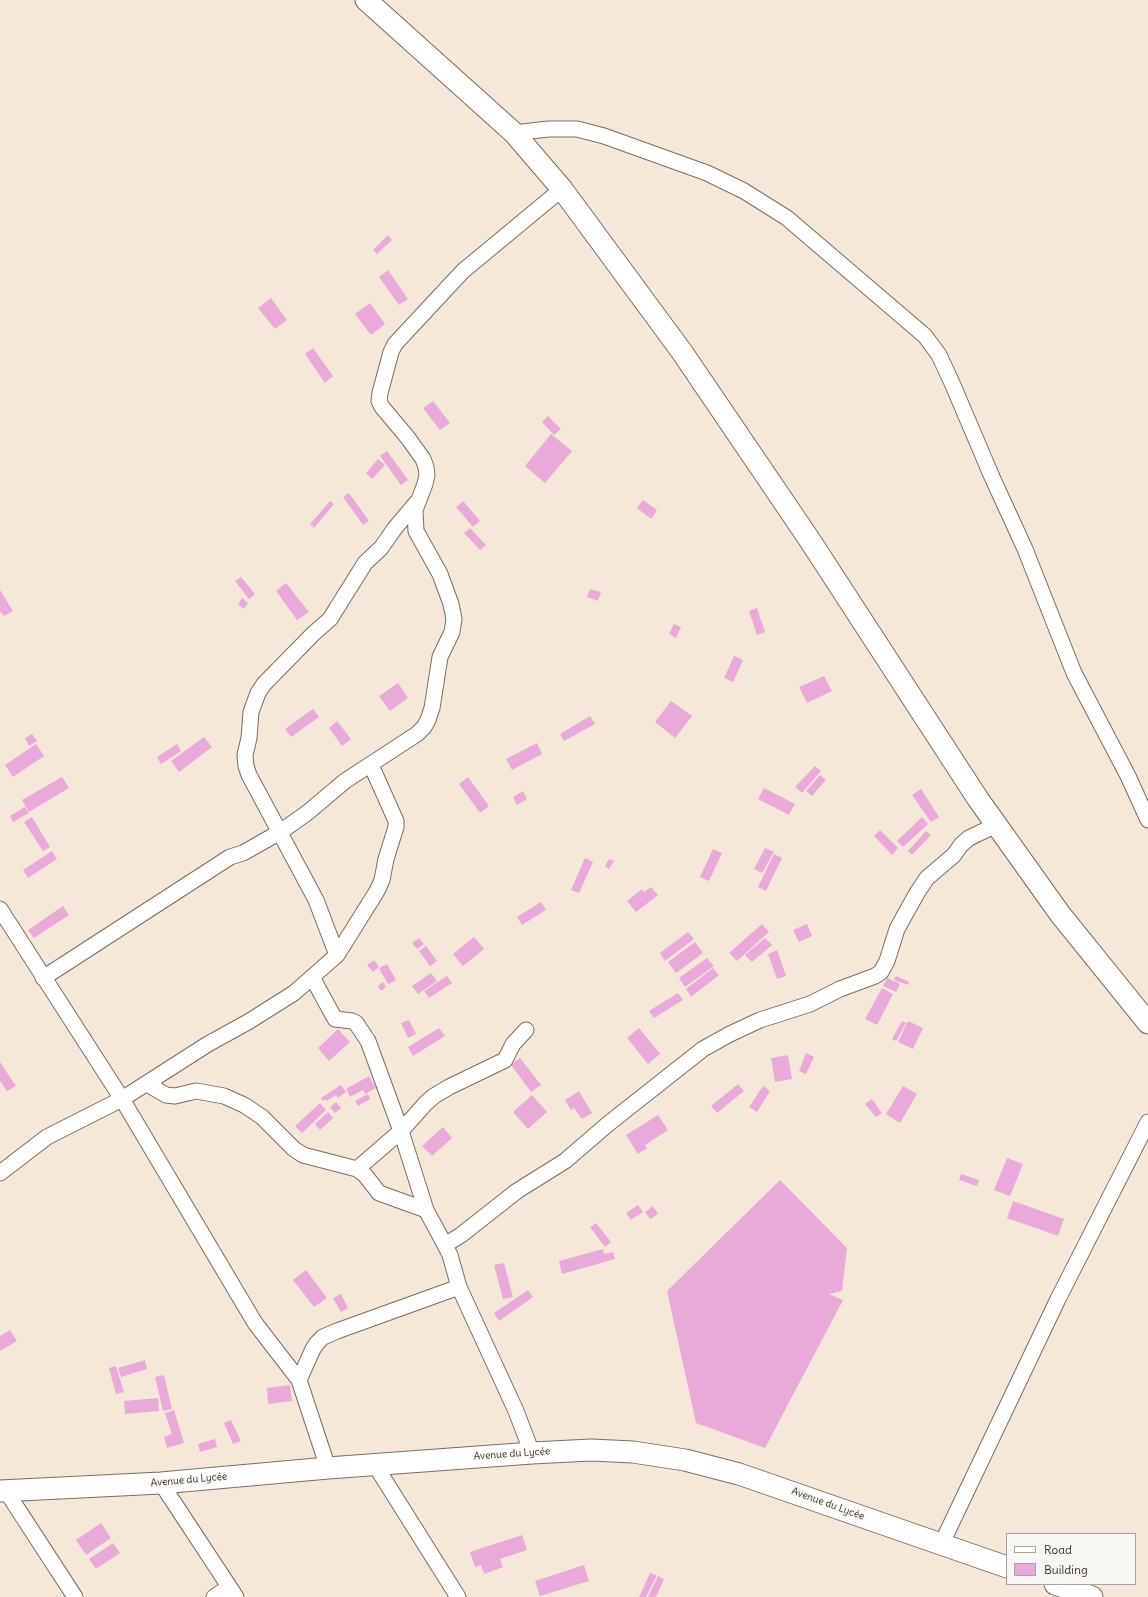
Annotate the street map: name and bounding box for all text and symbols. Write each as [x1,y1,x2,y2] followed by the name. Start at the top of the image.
[473,1445,551,1463] street label: Avenue du Lycée
[150,1471,228,1489] street label: Avenue du Lycée
[790,1485,866,1523] street label: Avenue du Lycée
[1006,1533,1136,1585] legend
[1044,1542,1072,1557] text: Road
[1044,1562,1088,1577] text: Building

